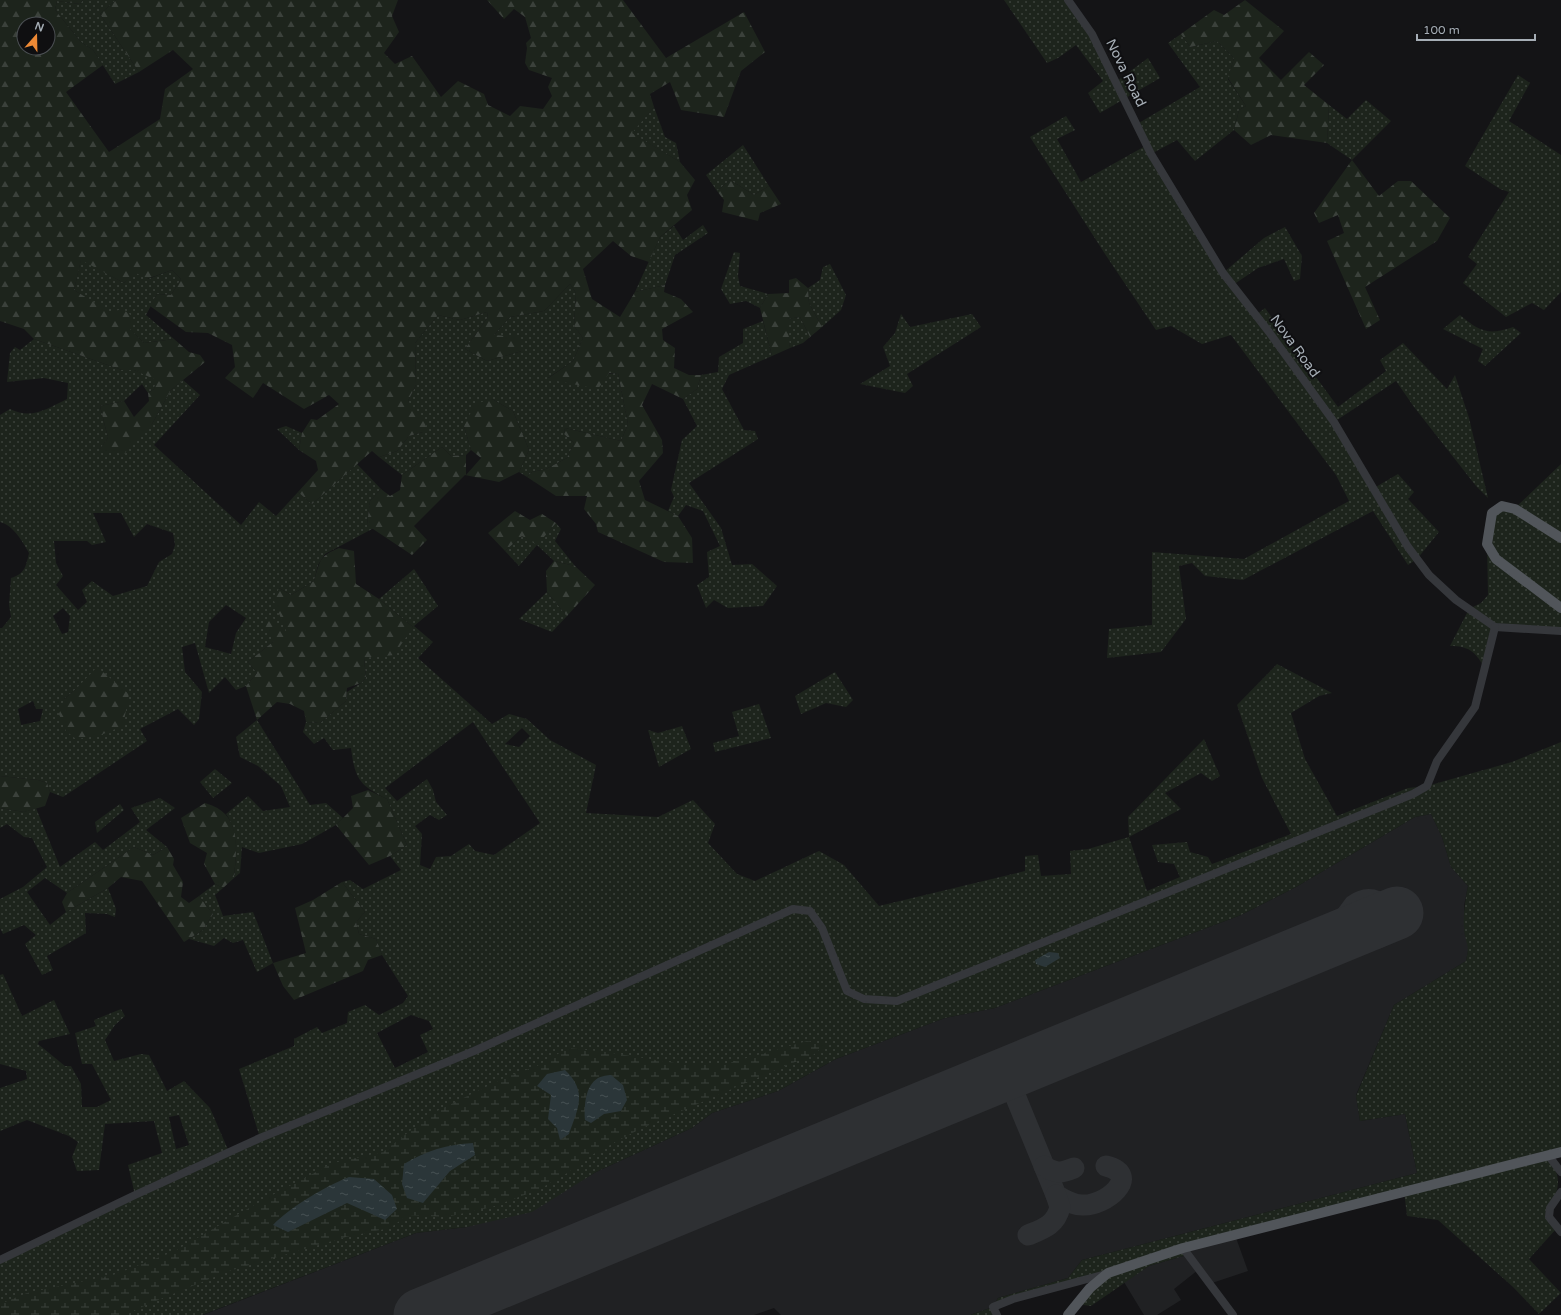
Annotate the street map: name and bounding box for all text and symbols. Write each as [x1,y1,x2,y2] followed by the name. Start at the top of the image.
[16,16,56,56] north arrow
[1417,16,1535,42] scale bar
[33,19,46,35] text: N
[1423,23,1460,37] text: 100 m
[1102,36,1150,110] street label: Nova Road
[1267,311,1323,381] street label: Nova Road

